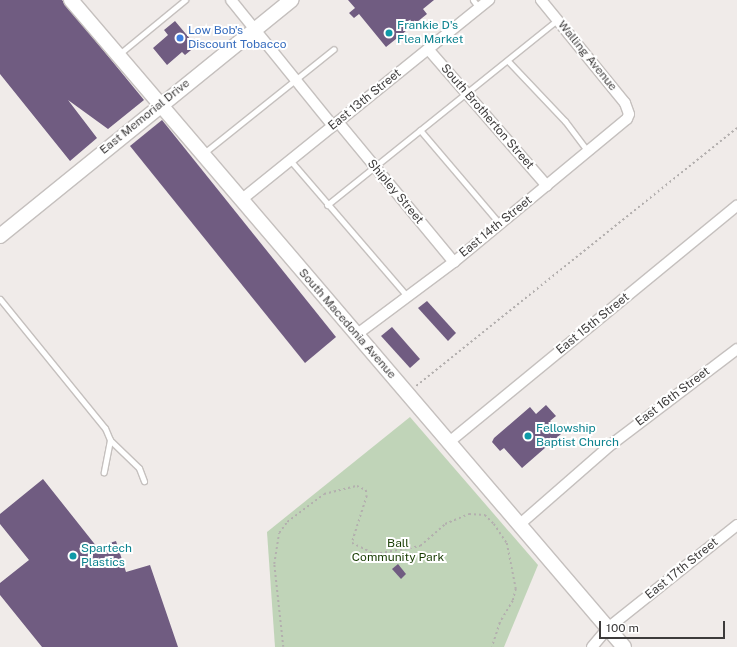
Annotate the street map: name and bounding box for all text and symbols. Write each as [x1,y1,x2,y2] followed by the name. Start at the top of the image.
[554,18,620,94] street label: Walling Avenue
[397,19,463,47] place label: Frankie D's Flea Market
[188,24,286,52] place label: Low Bob's Discount Tobacco
[384,28,394,38] marker: Frankie D's Flea Market
[175,33,185,43] marker: Low Bob's Discount Tobacco
[437,62,537,172] street label: South Brotherton Street
[326,66,404,134] street label: East 13th Street
[97,76,193,158] street label: East Memorial Drive
[364,157,426,227] street label: Shipley Street
[457,193,535,261] street label: East 14th Street
[295,266,399,382] street label: South Macedonia Avenue
[554,290,632,358] street label: East 15th Street
[633,364,713,430] street label: East 16th Street
[536,422,619,450] place label: Fellowship Baptist Church
[523,431,533,441] marker: Fellowship Baptist Church
[643,535,721,603] street label: East 17th Street
[352,537,444,565] park label: Ball Community Park
[81,542,132,570] place label: Spartech Plastics
[68,551,78,561] marker: Spartech Plastics
[601,613,727,639] scale bar
[606,621,639,635] text: 100 m

